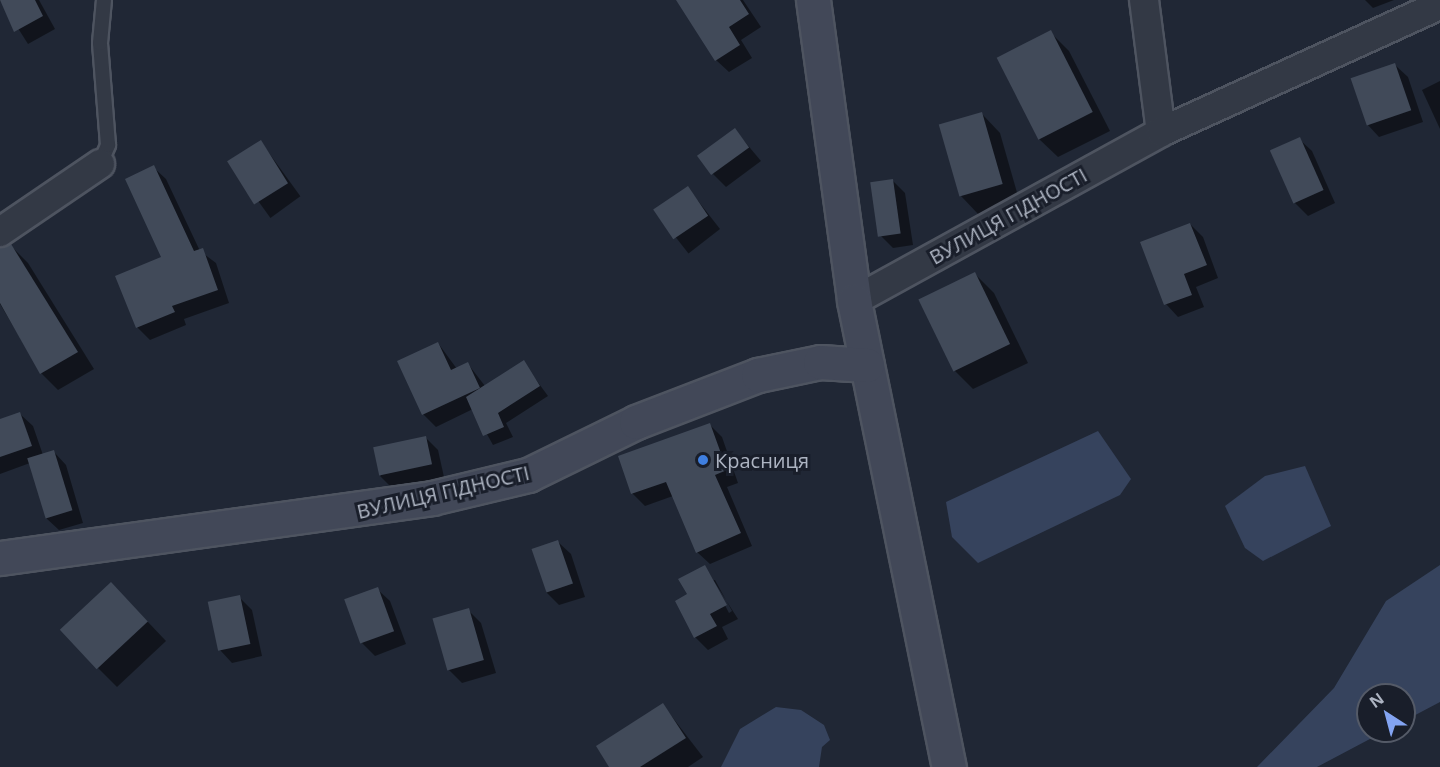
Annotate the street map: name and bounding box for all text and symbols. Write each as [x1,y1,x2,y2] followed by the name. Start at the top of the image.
[925,163,1091,269] street label: ВУЛИЦЯ ГІДНОСТІ
[715,448,809,472] place label: Красниця
[696,453,710,467] marker: Красниця
[354,460,532,524] street label: ВУЛИЦЯ ГІДНОСТІ
[1356,683,1416,743] north arrow
[1365,687,1388,713] text: N

